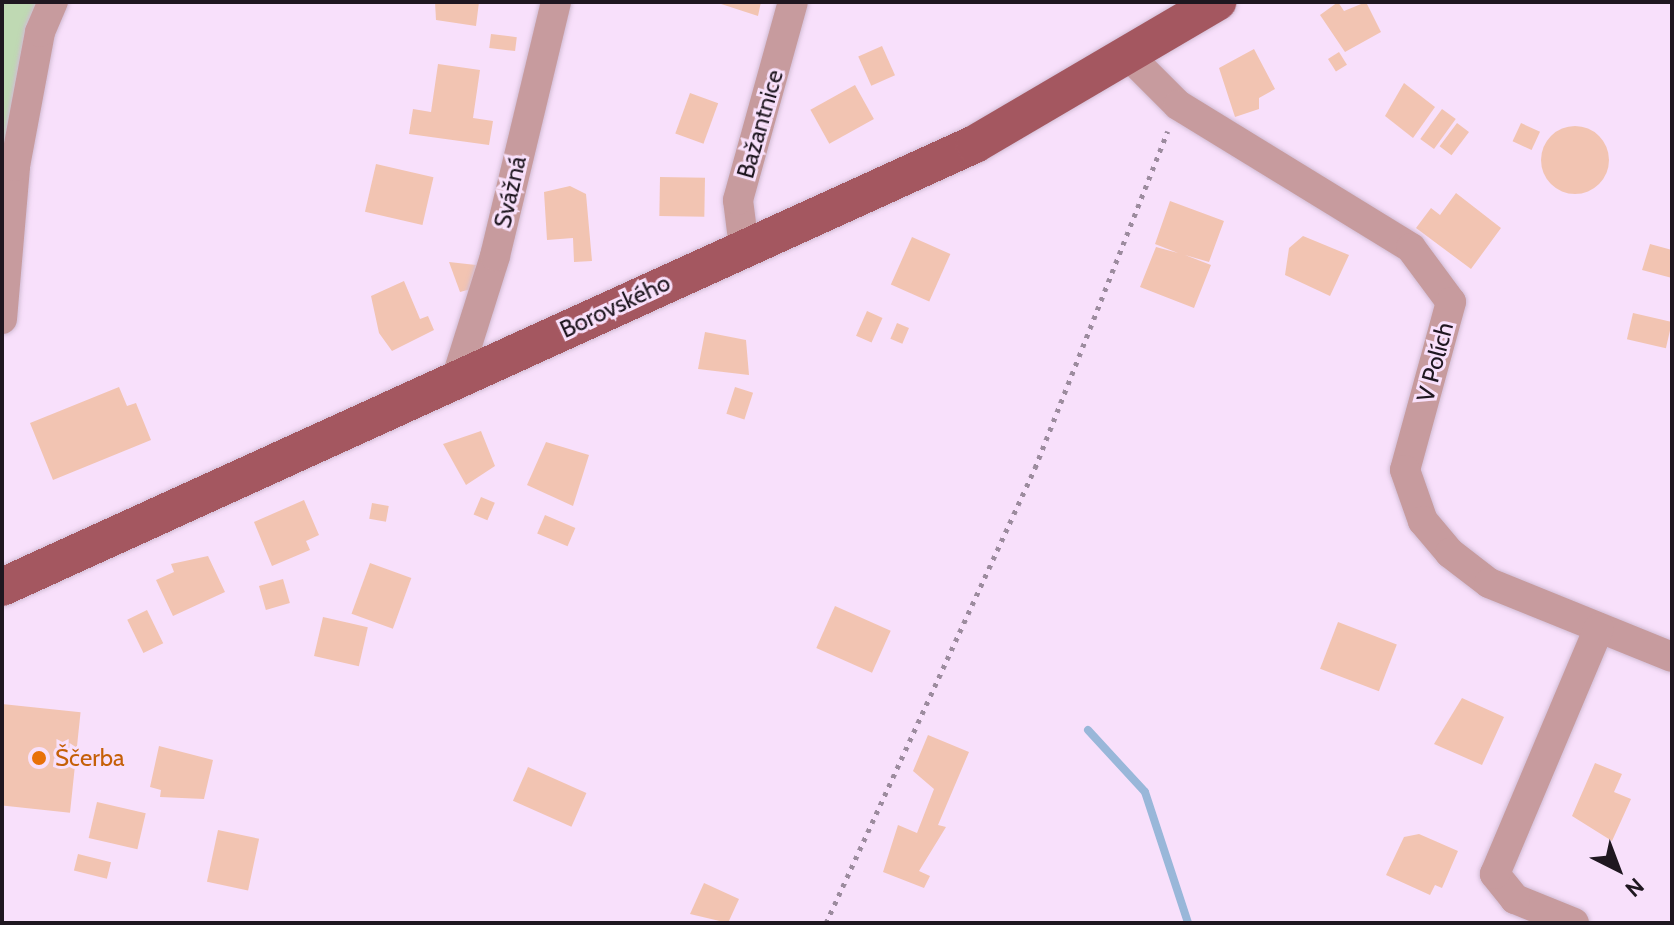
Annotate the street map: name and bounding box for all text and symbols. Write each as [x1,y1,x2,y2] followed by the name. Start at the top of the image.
[731,66,789,182] street label: Bažantnice
[488,153,532,231] street label: Svážná
[555,268,675,344] street label: Borovského
[1411,319,1459,405] street label: V Polích
[55,744,125,772] place label: Ščerba
[30,749,48,767] marker: Ščerba
[1578,829,1658,909] north arrow
[1620,872,1649,902] text: N

